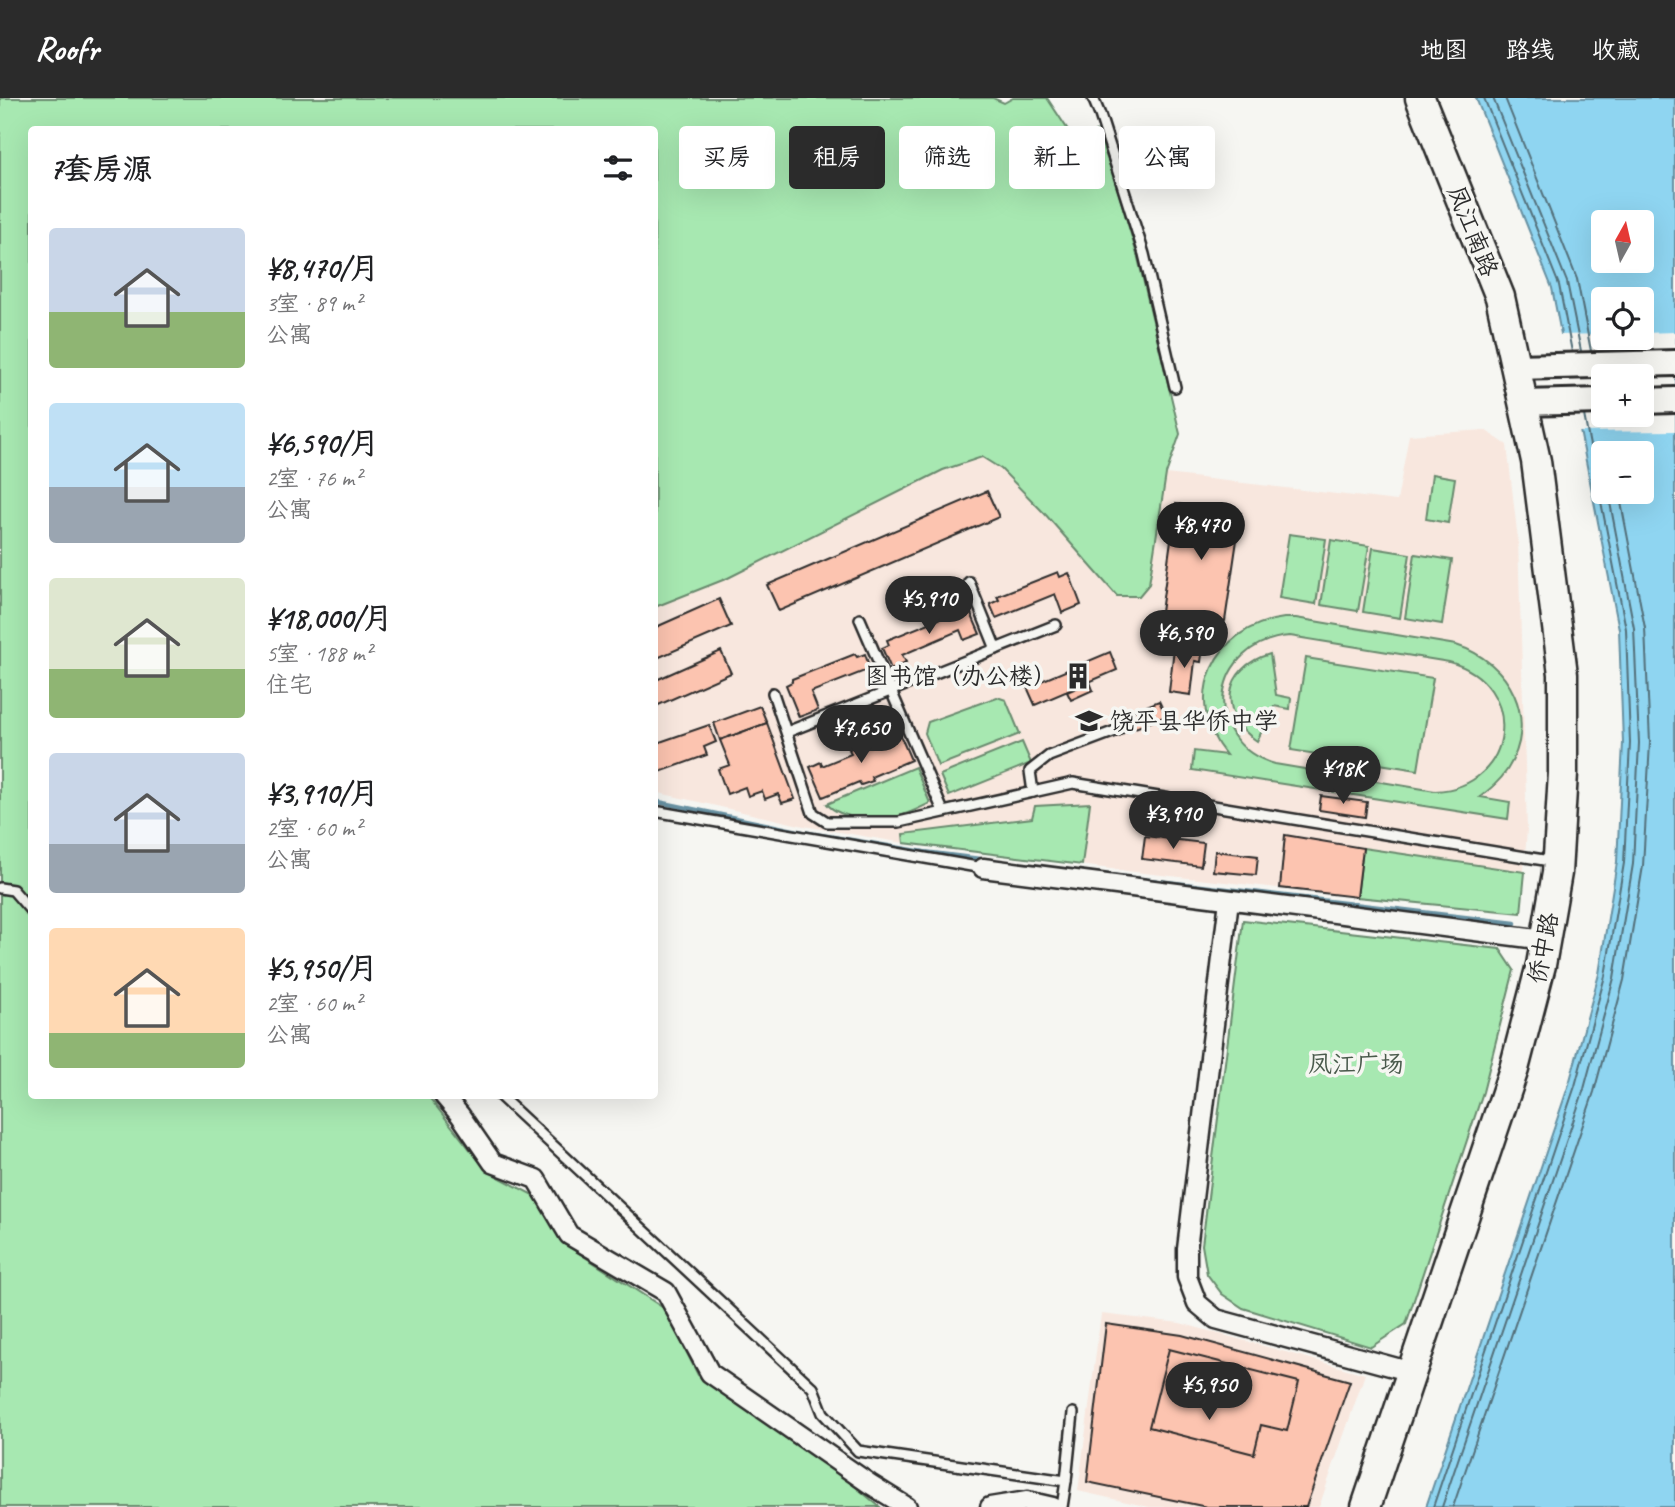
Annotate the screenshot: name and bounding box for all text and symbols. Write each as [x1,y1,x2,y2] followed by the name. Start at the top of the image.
[35,28,98,70] text: Roofr
[1420,35,1468,65] text: 地图
[1506,35,1554,65] text: 路线
[1592,35,1640,65] text: 收藏
[679,126,775,189] chip: 买房
[789,126,885,189] chip: 租房
[899,126,995,189] chip: 筛选
[1009,126,1105,189] chip: 新上
[1119,126,1215,189] chip: 公寓
[599,149,637,187] icon: filters
[49,150,152,188] text: 7套房源
[1441,181,1505,281] street label: 凤江南路
[1591,210,1654,273] north arrow
[1591,210,1654,504] map controls
[266,249,379,287] text: ¥8,470/月
[105,256,189,340] icon: home
[1591,287,1654,350] button: locate
[266,289,361,318] text: 3室 · 89 m²
[266,320,312,349] text: 公寓
[1591,364,1654,427] button: +
[266,424,379,462] text: ¥6,590/月
[105,431,189,515] icon: home
[1591,441,1654,504] button: −
[266,464,361,493] text: 2室 · 76 m²
[266,495,312,524] text: 公寓
[1144,503,1258,562] pin: ¥8,470
[1173,510,1229,539] text: ¥8,470
[872,576,986,636] pin: ¥5,910
[901,584,957,613] text: ¥5,910
[266,599,393,637] text: ¥18,000/月
[105,606,189,690] icon: home
[1127,610,1241,670] pin: ¥6,590
[1156,618,1212,647] text: ¥6,590
[266,639,372,668] text: 5室 · 188 m²
[865,661,1057,691] place label: 图书馆（办公楼）
[1063,661,1093,691] building icon: 图书馆（办公楼）
[266,670,312,699] text: 住宅
[804,706,918,765] pin: ¥7,650
[1074,706,1104,736] school or university icon: 饶平县华侨中学
[1110,706,1278,736] place label: 饶平县华侨中学
[833,713,889,742] text: ¥7,650
[1302,746,1384,806] pin: ¥18K
[1322,754,1364,783] text: ¥18K
[266,774,379,812] text: ¥3,910/月
[105,781,189,865] icon: home
[1116,792,1230,851] pin: ¥3,910
[1145,799,1201,828] text: ¥3,910
[266,814,361,843] text: 2室 · 60 m²
[266,845,312,874] text: 公寓
[1521,910,1565,986] street label: 侨中路
[266,949,378,987] text: ¥5,950/月
[105,956,189,1040] icon: home
[266,989,361,1018] text: 2室 · 60 m²
[266,1020,312,1049] text: 公寓
[1308,1049,1404,1079] park label: 凤江广场
[1152,1362,1266,1422] pin: ¥5,950
[1181,1370,1237,1399] text: ¥5,950

